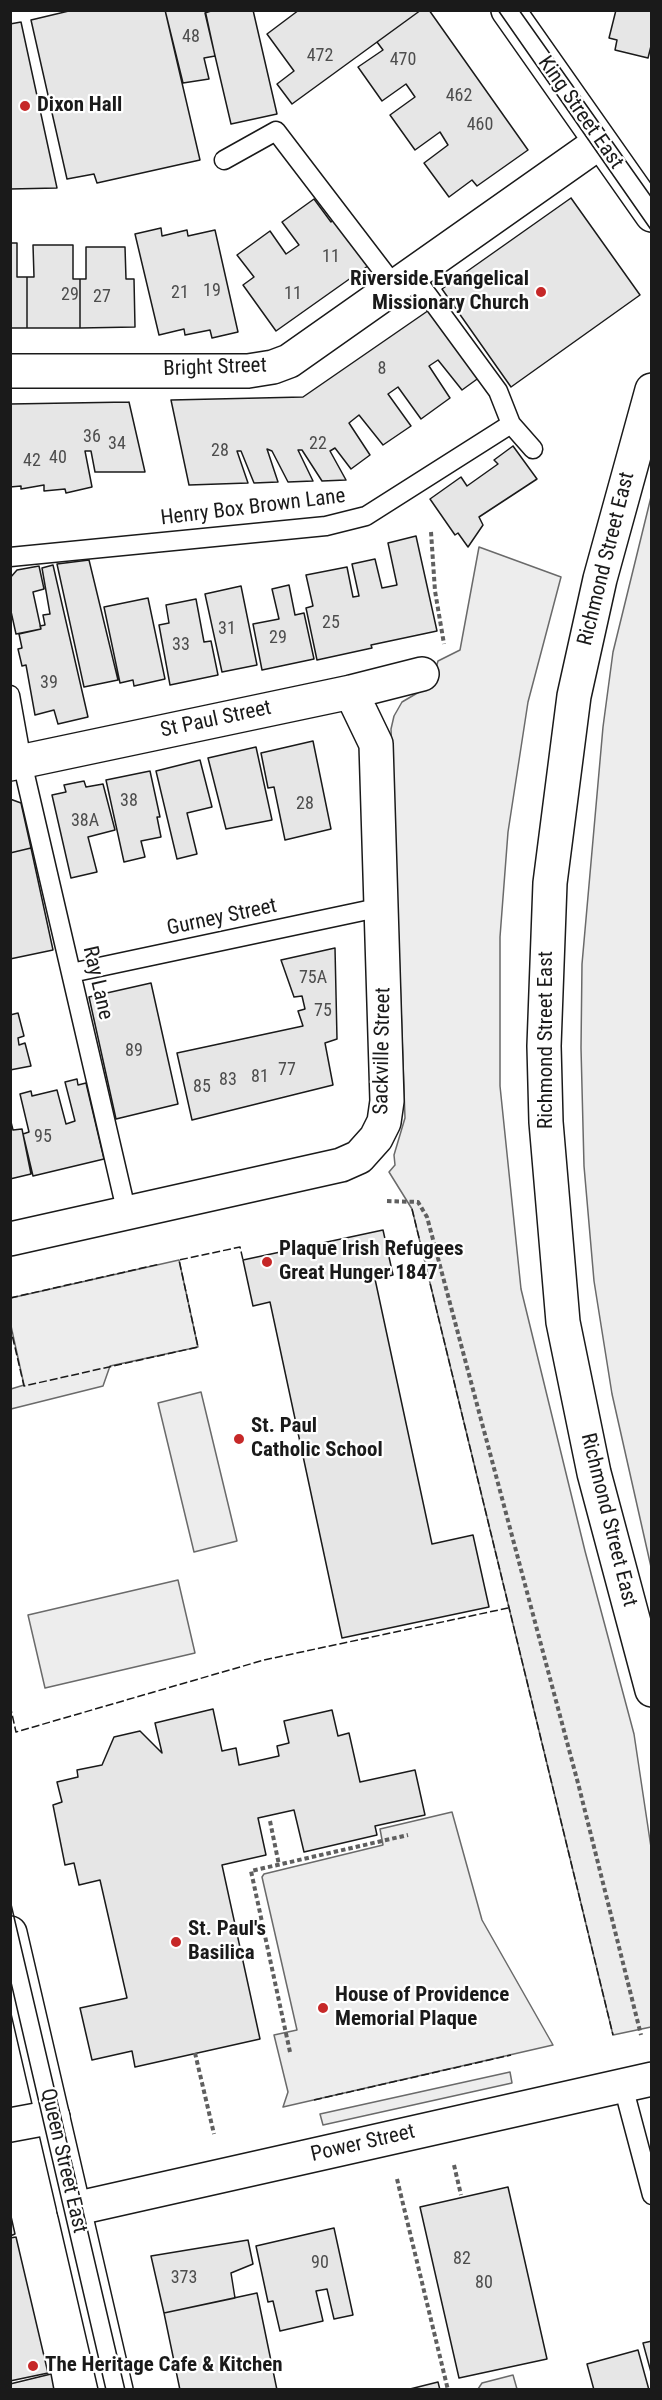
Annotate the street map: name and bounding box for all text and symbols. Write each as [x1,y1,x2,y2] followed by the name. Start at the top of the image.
[182,26,200,48] house number: 48
[307,45,333,67] house number: 472
[390,49,416,71] house number: 470
[532,52,628,174] street label: King Street East
[446,85,472,107] house number: 462
[37,93,122,119] place label: Dixon Hall
[18,99,32,113] marker: Dixon Hall
[467,114,493,136] house number: 460
[322,246,340,268] house number: 11
[350,267,529,317] place label: Riverside Evangelical Missionary Church
[203,280,221,302] house number: 19
[171,282,189,304] house number: 21
[284,283,302,305] house number: 11
[61,284,79,306] house number: 29
[534,285,548,299] marker: Riverside Evangelical Missionary Church
[93,286,111,308] house number: 27
[163,354,267,382] street label: Bright Street
[378,358,386,380] house number: 8
[83,426,101,448] house number: 36
[108,433,126,455] house number: 34
[309,433,327,455] house number: 22
[211,440,229,462] house number: 28
[49,447,67,469] house number: 40
[23,450,41,472] house number: 42
[573,470,641,648] street label: Richmond Street East
[159,484,347,532] street label: Henry Box Brown Lane
[322,612,340,634] house number: 25
[218,618,236,640] house number: 31
[269,627,287,649] house number: 29
[172,634,190,656] house number: 33
[40,672,58,694] house number: 39
[158,696,274,744] street label: St Paul Street
[120,790,138,812] house number: 38
[296,793,314,815] house number: 28
[71,810,99,832] house number: 38A
[165,894,279,942] street label: Gurney Street
[76,944,118,1022] street label: Ray Lane
[534,951,560,1129] street label: Richmond Street East
[299,967,327,989] house number: 75A
[369,987,397,1115] street label: Sackville Street
[314,1000,332,1022] house number: 75
[125,1040,143,1062] house number: 89
[278,1059,296,1081] house number: 77
[251,1066,269,1088] house number: 81
[219,1069,237,1091] house number: 83
[193,1076,211,1098] house number: 85
[34,1126,52,1148] house number: 95
[279,1237,463,1287] place label: Plaque Irish Refugees Great Hunger 1847
[260,1255,274,1269] marker: Plaque Irish Refugees Great Hunger 1847
[251,1414,383,1464] place label: St. Paul Catholic School
[574,1431,642,1609] street label: Richmond Street East
[232,1432,246,1446] marker: St. Paul Catholic School
[188,1917,266,1967] place label: St. Paul's Basilica
[169,1935,183,1949] marker: St. Paul's Basilica
[335,1983,509,2033] place label: House of Providence Memorial Plaque
[316,2001,330,2015] marker: House of Providence Memorial Plaque
[34,2086,92,2236] street label: Queen Street East
[309,2120,417,2168] street label: Power Street
[453,2248,471,2270] house number: 82
[311,2252,329,2274] house number: 90
[171,2267,197,2289] house number: 373
[475,2272,493,2294] house number: 80
[45,2353,283,2379] place label: The Heritage Cafe & Kitchen
[26,2359,40,2373] marker: The Heritage Cafe & Kitchen

